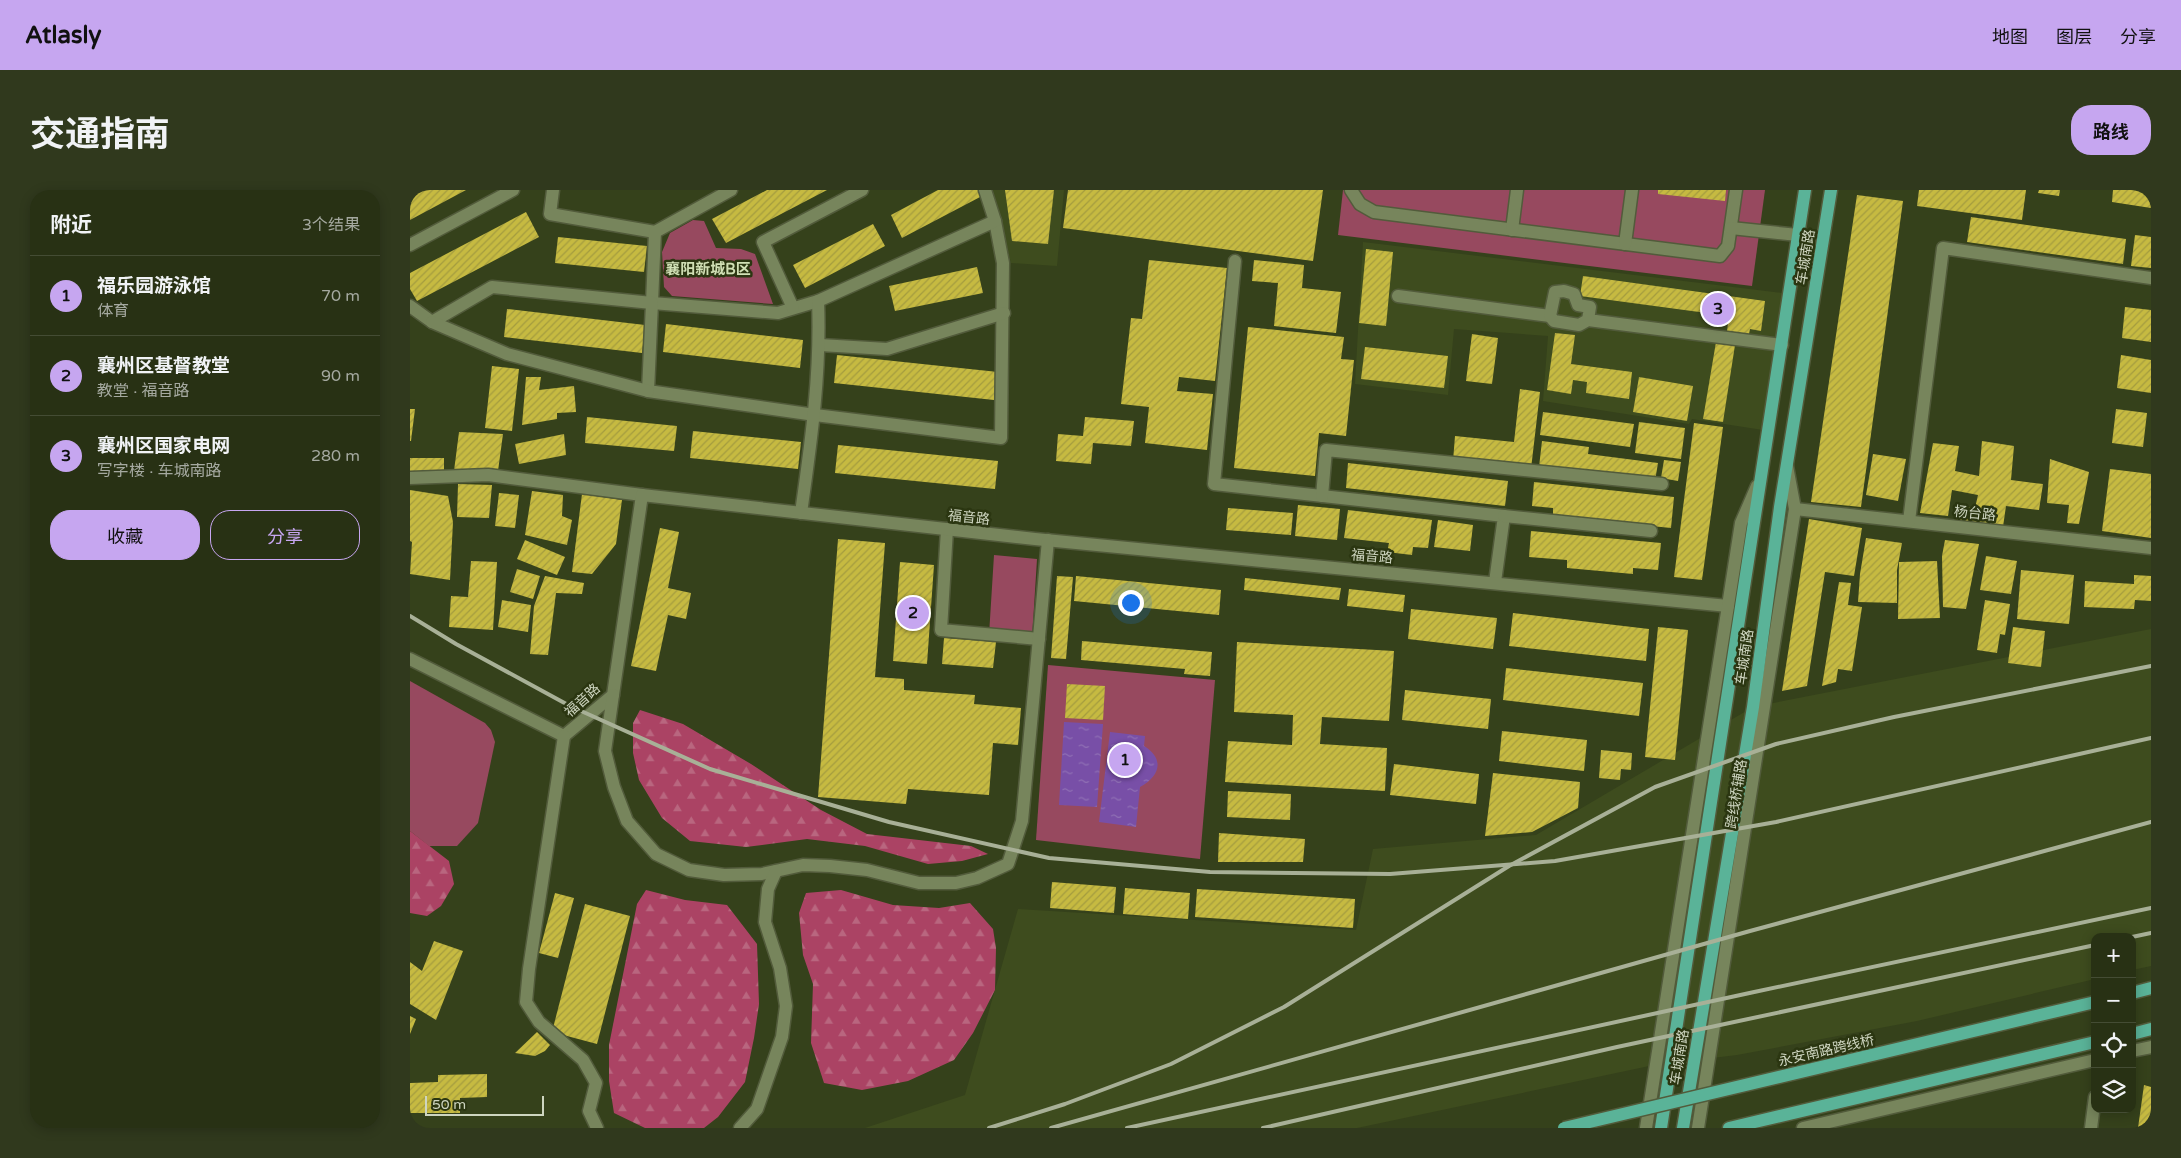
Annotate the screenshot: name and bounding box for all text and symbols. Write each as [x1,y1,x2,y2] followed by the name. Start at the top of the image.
[25,21,101,50] text: Atlasly
[1992,26,2028,48] text: 地图
[2056,26,2092,48] text: 图层
[2120,26,2156,48] text: 分享
[2071,105,2151,155] button: 路线
[30,114,170,156] text: 交通指南
[50,213,92,238] text: 附近
[302,215,360,235] text: 3个结果
[1793,228,1818,286] street label: 车城南路
[665,260,751,278] district label: 襄阳新城B区
[97,275,211,297] text: 福乐园游泳馆
[61,286,71,306] text: 1
[321,286,360,306] text: 70 m
[1702,290,1734,328] pin: 3
[97,301,129,321] text: 体育
[97,355,230,377] text: 襄州区基督教堂
[61,366,71,386] text: 2
[321,366,360,386] text: 90 m
[97,381,189,401] text: 教堂 · 福音路
[97,435,230,457] text: 襄州区国家电网
[61,446,71,466] text: 3
[311,446,360,466] text: 280 m
[97,461,221,481] text: 写字楼 · 车城南路
[1953,503,1997,524] street label: 杨台路
[947,507,991,528] street label: 福音路
[50,510,200,560] button: 收藏
[210,510,360,560] button: 分享
[1350,546,1394,567] street label: 福音路
[1118,590,1144,616] your location
[897,594,929,632] pin: 2
[1732,628,1757,686] street label: 车城南路
[561,680,604,721] street label: 福音路
[1109,741,1141,779] pin: 1
[1723,758,1750,830] street label: 跨线桥辅路
[2091,933,2136,1113] map controls
[2091,933,2136,978] button: +
[2091,978,2136,1023] button: −
[2091,1023,2136,1068] button: locate
[1667,1028,1692,1086] street label: 车城南路
[1776,1031,1876,1070] street label: 永安南路跨线桥
[2091,1068,2136,1113] button: layers
[425,1093,544,1116] scale bar
[432,1096,466,1113] text: 50 m

